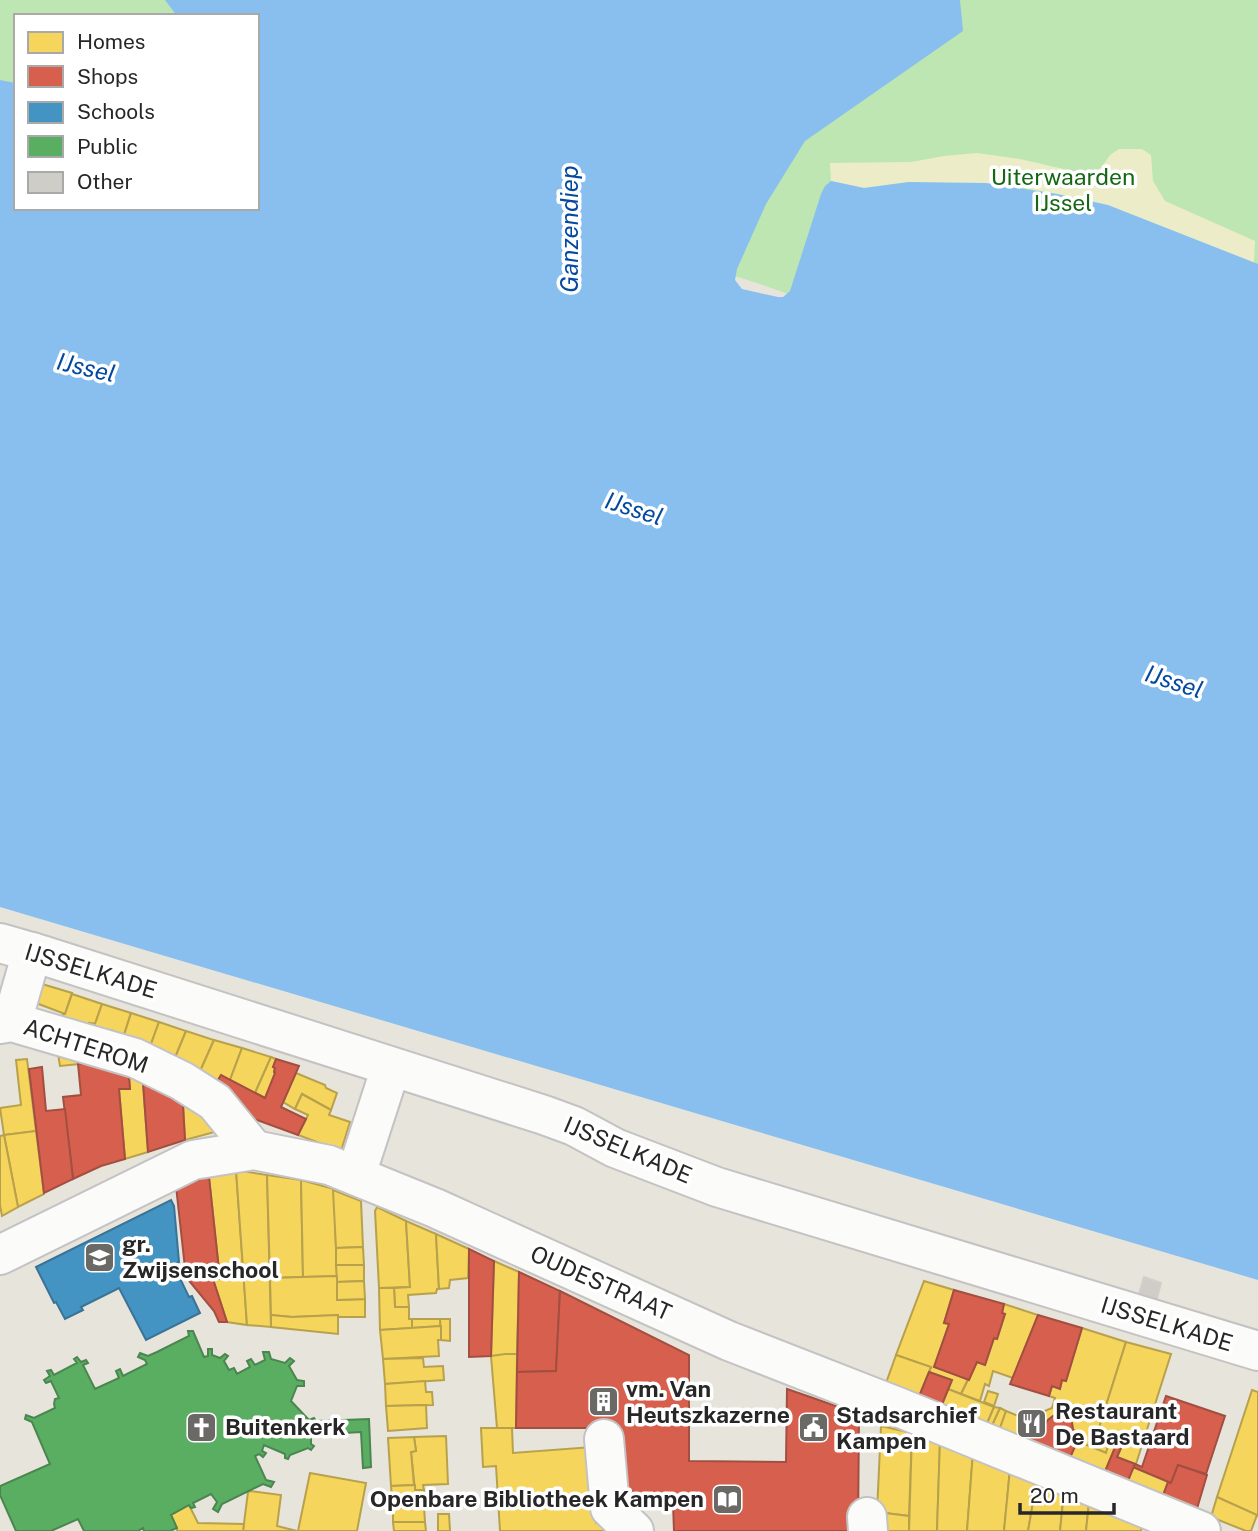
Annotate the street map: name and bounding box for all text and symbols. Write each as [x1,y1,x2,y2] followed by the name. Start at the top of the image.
[14,14,259,210] legend
[77,29,145,54] text: Homes
[77,64,138,89] text: Shops
[77,99,155,124] text: Schools
[77,134,138,159] text: Public
[991,163,1135,216] park label: Uiterwaarden IJssel
[555,165,583,293] water label: Ganzendiep
[77,169,133,194] text: Other
[54,347,118,387] water label: IJssel
[602,486,667,531] water label: IJssel
[1142,659,1207,704] water label: IJssel
[22,938,160,1003] street label: IJSSELKADE
[20,1013,152,1078] street label: ACHTEROM
[560,1110,696,1189] street label: IJSSELKADE
[122,1230,279,1283] place label: gr. Zwijsenschool
[526,1239,676,1326] street label: OUDESTRAAT
[82,1240,116,1274] school or university icon: gr. Zwijsenschool
[1098,1291,1236,1356] street label: IJSSELKADE
[626,1375,790,1428] place label: vm. Van Heutszkazerne
[586,1385,620,1419] building icon: vm. Van Heutszkazerne
[1055,1397,1190,1450] place label: Restaurant De Bastaard
[836,1401,977,1454] place label: Stadsarchief Kampen
[1015,1407,1049,1441] restaurant icon: Restaurant De Bastaard
[185,1410,219,1444] church icon: Buitenkerk
[796,1411,830,1445] public building icon: Stadsarchief Kampen
[225,1413,346,1440] place label: Buitenkerk
[1020,1472,1114,1516] scale bar
[710,1482,744,1516] library icon: Openbare Bibliotheek Kampen
[1030,1483,1079,1508] text: 20 m
[370,1485,704,1512] place label: Openbare Bibliotheek Kampen

